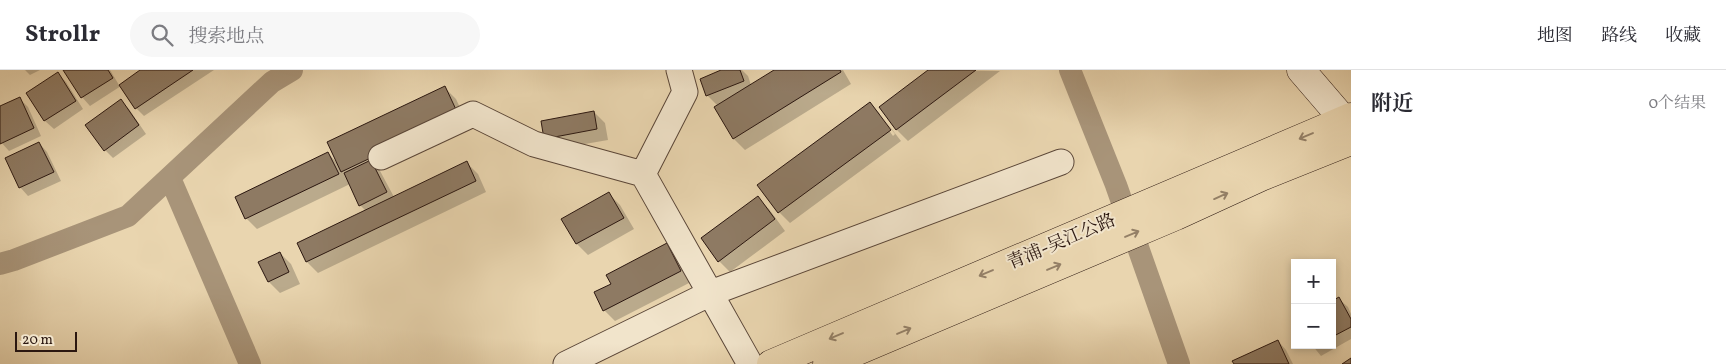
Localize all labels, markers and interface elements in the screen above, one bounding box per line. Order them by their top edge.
search box [130,12,480,57]
text: Strollr [25,18,100,52]
icon: search [148,21,176,49]
text: 搜索地点 [188,24,264,50]
text: 地图 [1537,24,1573,49]
text: 路线 [1601,24,1637,49]
text: 收藏 [1665,24,1701,49]
text: 附近 [1371,90,1413,119]
text: 0个结果 [1648,93,1706,115]
one-way arrow [1299,132,1314,142]
one-way arrow [1213,190,1228,200]
street label: 青浦-吴江公路 [1004,208,1120,276]
one-way arrow [1124,229,1139,239]
map controls [1291,259,1336,349]
button: + [1291,259,1336,304]
one-way arrow [1046,262,1061,272]
one-way arrow [979,269,994,278]
button: − [1291,304,1336,349]
one-way arrow [896,326,911,336]
scale bar [15,329,78,352]
text: 20 m [22,331,53,350]
one-way arrow [829,333,844,342]

